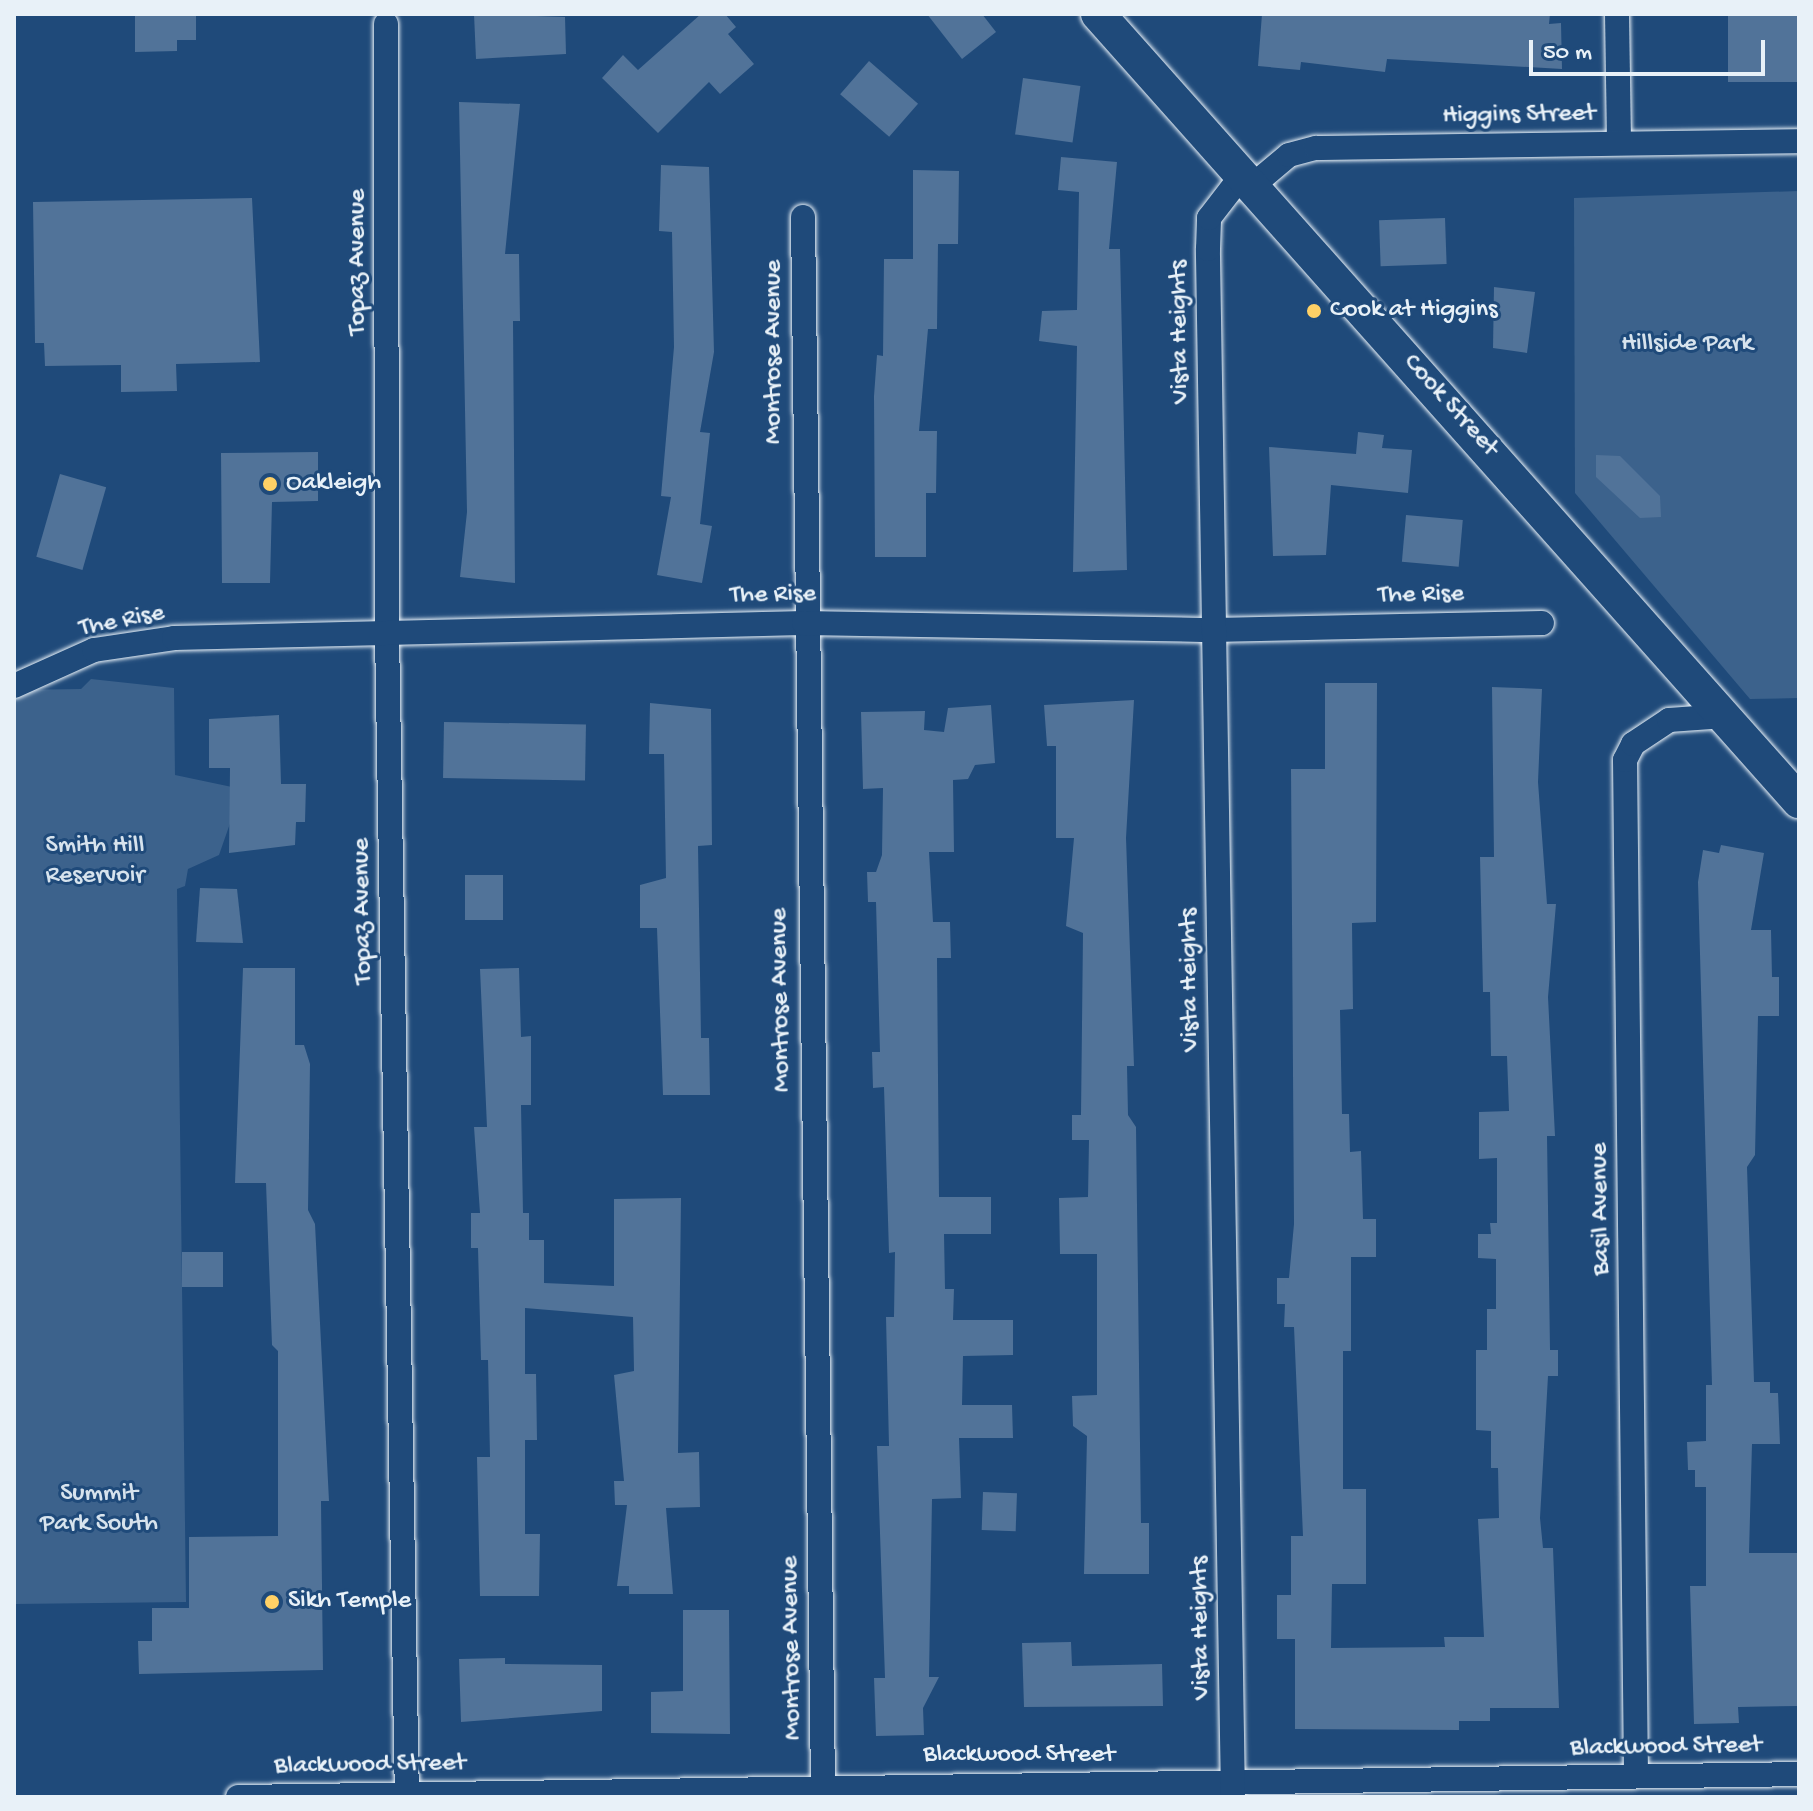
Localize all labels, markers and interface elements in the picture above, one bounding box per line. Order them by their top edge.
scale bar [1533,24,1769,74]
text: 50 m [1543,39,1592,68]
street label: Higgins Street [1442,99,1596,133]
street label: Topaz Avenue [343,189,375,335]
street label: Montrose Avenue [759,260,791,444]
street label: Vista Heights [1164,260,1198,404]
place label: Cook at Higgins [1330,295,1498,327]
marker: Cook at Higgins [1305,302,1323,320]
park label: Hillside Park [1621,329,1753,361]
street label: Cook Street [1396,348,1504,464]
place label: Oakleigh [286,468,381,500]
marker: Oakleigh [261,475,279,493]
street label: The Rise [730,580,816,612]
street label: The Rise [1378,580,1464,612]
street label: The Rise [77,599,167,645]
park label: Smith Hill Reservoir [45,831,145,892]
street label: Topaz Avenue [347,837,381,985]
street label: Montrose Avenue [765,907,799,1093]
street label: Vista Heights [1174,908,1208,1052]
street label: Basil Avenue [1585,1142,1619,1276]
park label: Summit Park South [40,1479,158,1540]
street label: Montrose Avenue [776,1555,810,1741]
street label: Vista Heights [1185,1556,1219,1700]
place label: Sikh Temple [288,1586,411,1618]
marker: Sikh Temple [263,1593,281,1611]
street label: Blackwood Street [1570,1731,1762,1765]
street label: Blackwood Street [923,1740,1115,1772]
street label: Blackwood Street [274,1749,466,1783]

